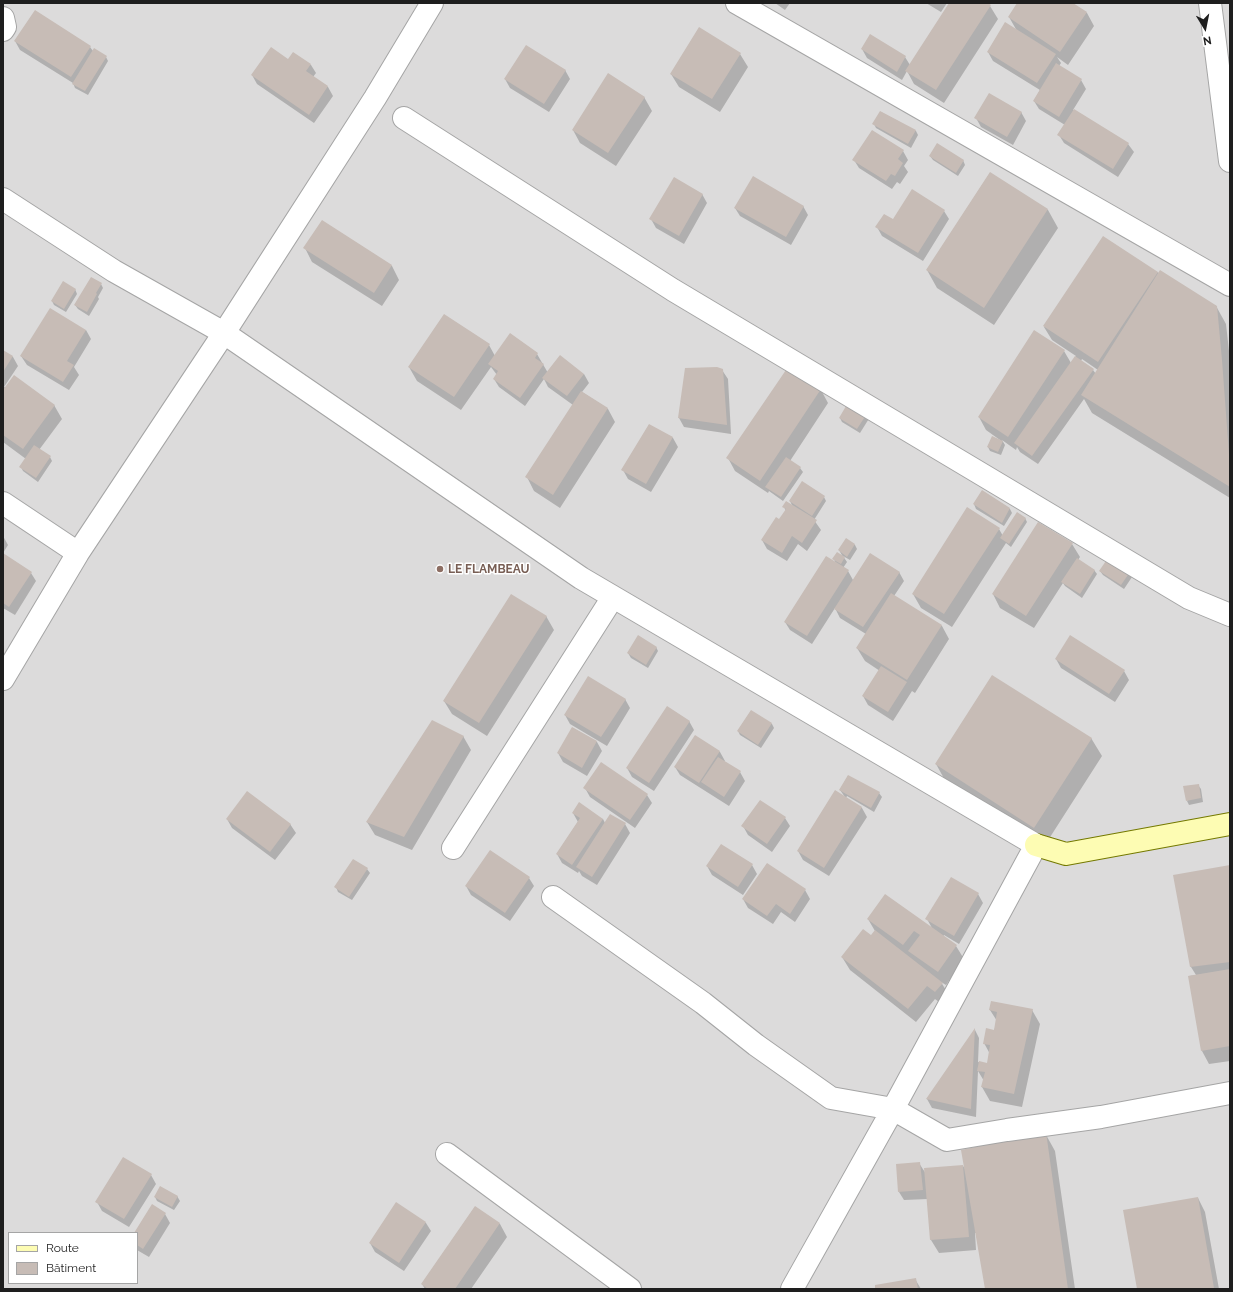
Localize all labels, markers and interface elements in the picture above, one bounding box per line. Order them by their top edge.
north arrow [1185,8,1225,48]
text: N [1202,33,1212,47]
place label: LE FLAMBEAU [448,562,530,576]
marker: LE FLAMBEAU [435,564,445,574]
legend [8,1232,138,1284]
text: Route [46,1241,79,1255]
text: Bâtiment [46,1261,96,1275]

